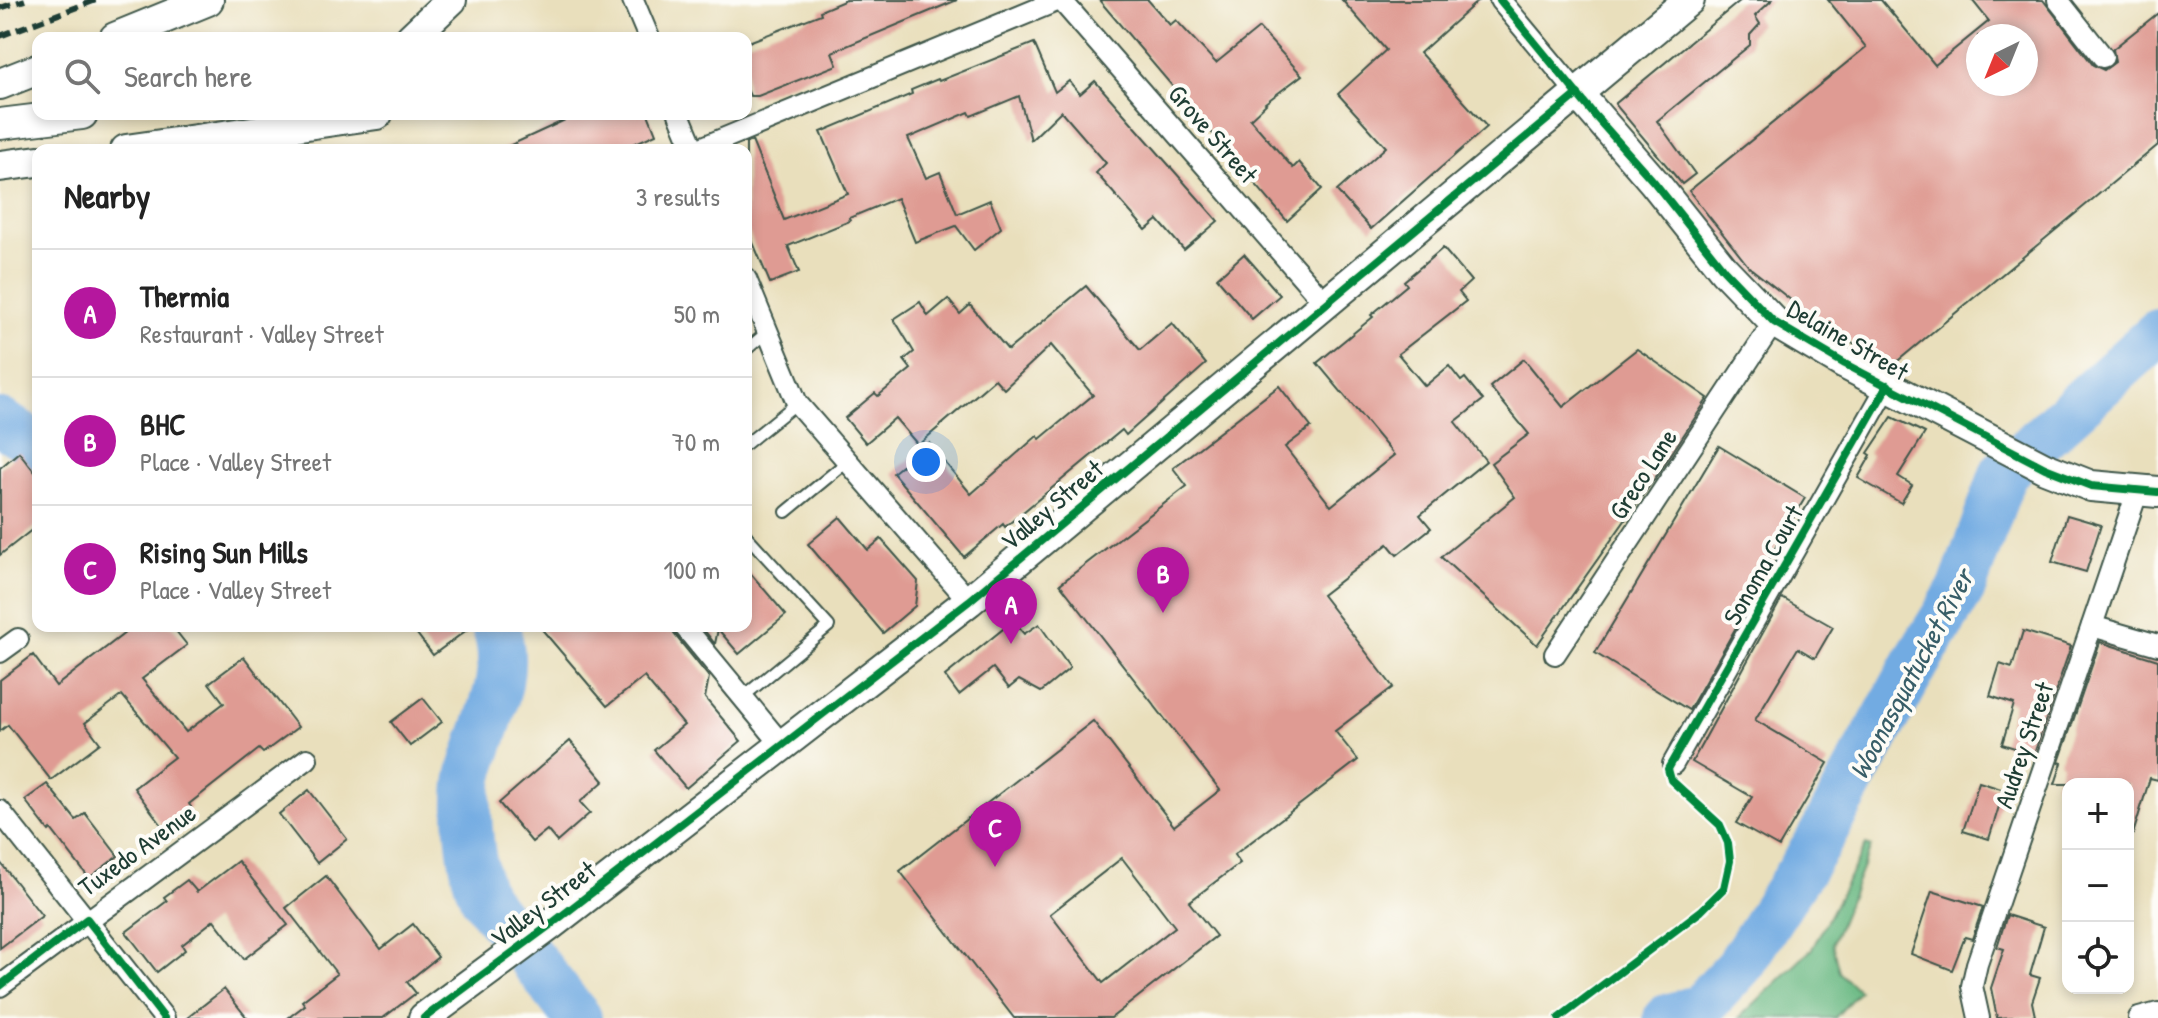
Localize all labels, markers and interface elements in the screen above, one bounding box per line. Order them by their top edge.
north arrow [1966,24,2038,96]
search box [32,32,752,120]
icon: search [60,54,104,98]
text: Search here [124,56,252,96]
street label: Grove Street [1161,77,1267,191]
text: Nearby [64,173,150,219]
text: 3 results [636,179,720,214]
text: Thermia [140,276,229,316]
street label: Delaine Street [1781,291,1916,389]
text: A [84,296,96,331]
text: 50 m [674,296,720,331]
text: Restaurant · Valley Street [140,316,384,351]
text: BHC [140,404,186,444]
street label: Greco Lane [1600,422,1685,526]
text: B [83,424,97,459]
text: 70 m [672,424,720,459]
your location [906,442,946,482]
text: Place · Valley Street [140,444,331,479]
street label: Valley Street [993,451,1111,558]
street label: Sonoma Court [1714,498,1811,631]
text: Rising Sun Mills [140,532,308,572]
pin: B [1137,547,1189,613]
text: C [83,552,97,587]
text: 100 m [664,552,720,587]
water label: Woonasquatucket River [1840,560,1984,785]
text: Place · Valley Street [140,572,331,607]
pin: A [985,578,1037,644]
street label: Audrey Street [1986,676,2062,813]
map controls [2062,778,2134,994]
button: + [2062,778,2134,850]
street label: Tuxedo Avenue [71,795,202,904]
pin: C [969,801,1021,867]
button: − [2062,850,2134,922]
street label: Valley Street [483,852,604,955]
button: locate [2062,922,2134,994]

